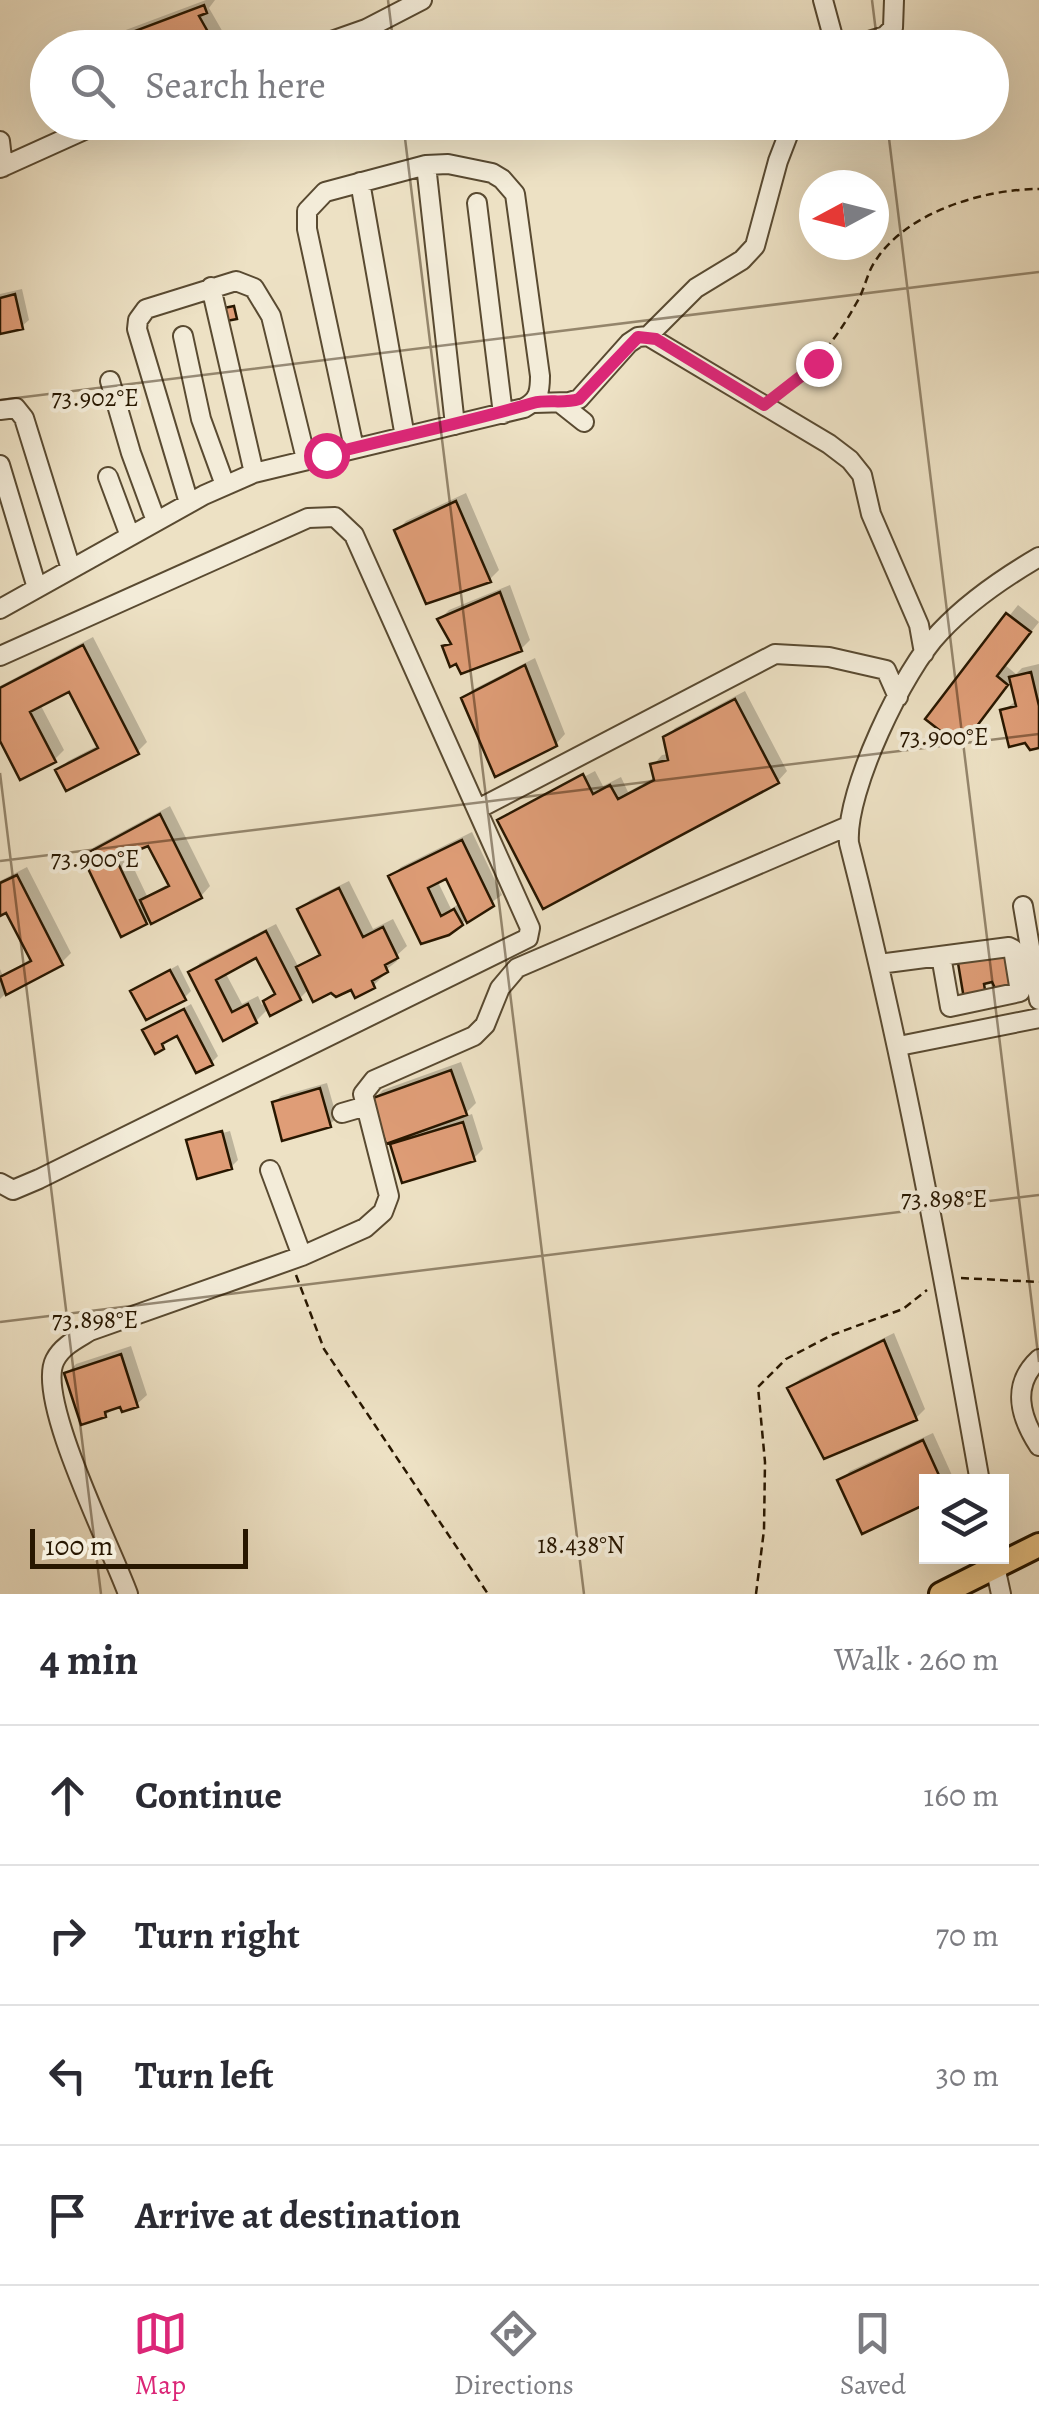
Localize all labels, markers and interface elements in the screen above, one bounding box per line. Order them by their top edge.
search box [30,30,1009,140]
icon: search [65,58,120,113]
text: Search here [145,59,326,111]
north arrow [799,170,889,260]
route end [796,341,842,387]
text: 73.902°E [51,381,139,415]
route start [304,433,350,479]
text: 73.900°E [900,720,988,754]
text: 73.900°E [51,842,139,876]
text: 73.898°E [901,1182,987,1216]
text: 73.898°E [52,1303,138,1337]
map controls [919,1474,1009,1564]
button: layers [919,1474,1009,1564]
scale bar [30,1524,248,1568]
text: 100 m [45,1527,113,1565]
text: 18.438°N [537,1528,625,1562]
text: 4 min [40,1631,138,1688]
text: Walk · 260 m [834,1637,999,1681]
icon: ahead [40,1768,95,1823]
text: Continue [135,1769,282,1821]
text: 160 m [923,1773,999,1817]
icon: right [40,1908,95,1963]
text: Turn right [135,1909,300,1961]
text: 70 m [936,1913,999,1957]
icon: left [40,2048,95,2103]
text: Turn left [135,2049,274,2101]
text: 30 m [936,2053,999,2097]
icon: arrive [40,2188,95,2243]
text: Arrive at destination [135,2189,461,2241]
tab: Map [133,2306,188,2404]
tab: Directions [454,2306,574,2404]
tab: Saved [840,2306,906,2404]

